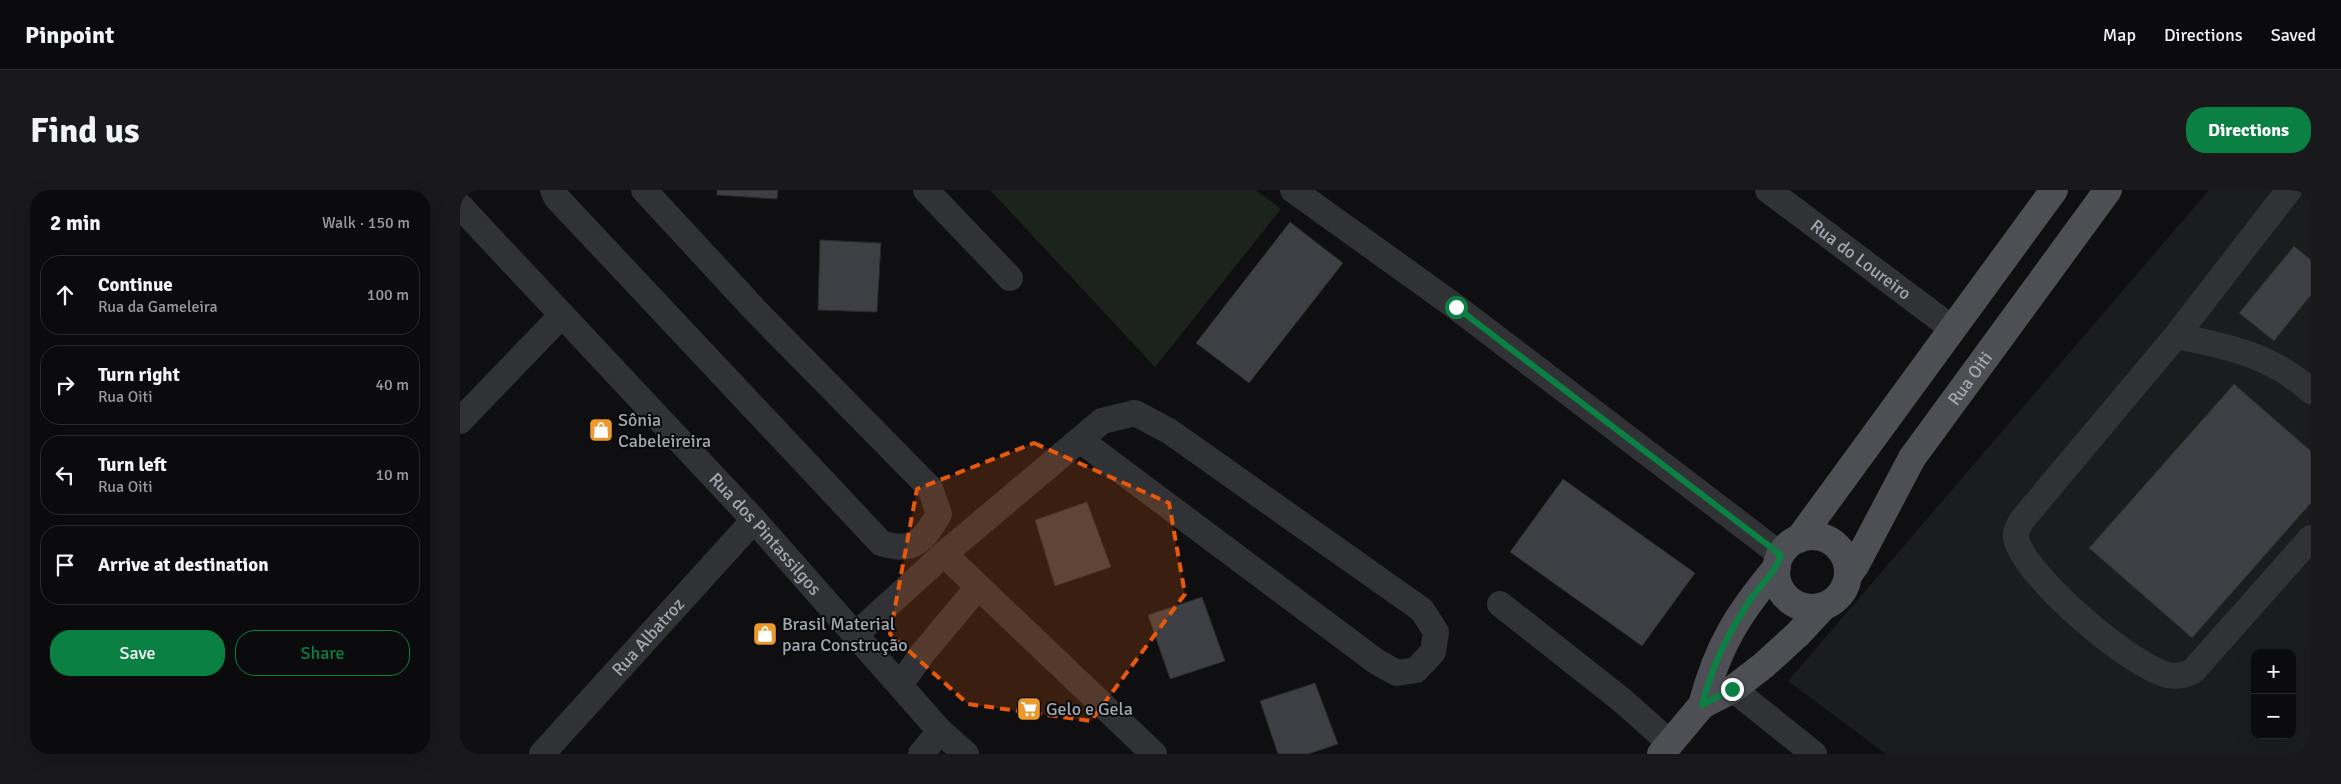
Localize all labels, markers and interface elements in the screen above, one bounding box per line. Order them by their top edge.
text: Pinpoint [25,20,114,50]
text: Map [2103,24,2136,46]
text: Directions [2164,24,2243,46]
text: Saved [2271,24,2316,46]
button: Directions [2186,107,2311,153]
text: Find us [30,109,140,152]
text: 2 min [50,210,101,236]
text: Walk · 150 m [322,213,410,233]
street label: Rua do Loureiro [1806,215,1915,305]
text: Continue [98,273,173,297]
icon: ahead [51,281,79,309]
text: 100 m [367,285,409,305]
route start [1445,296,1468,319]
text: Rua da Gameleira [98,297,218,317]
street label: Rua Oiti [1943,347,1997,410]
text: Turn right [98,363,180,387]
icon: right [51,371,79,399]
text: 40 m [375,375,409,395]
text: Rua Oiti [98,387,153,407]
place label: Sônia Cabeleireira [618,409,711,452]
shop icon: Sônia Cabeleireira [588,417,614,443]
text: Turn left [98,453,167,477]
icon: left [51,461,79,489]
text: 10 m [375,465,409,485]
street label: Rua dos Pintassilgos [704,468,826,600]
text: Rua Oiti [98,477,153,497]
icon: arrive [51,551,79,579]
text: Arrive at destination [98,553,269,577]
street label: Rua Albatroz [607,593,689,680]
place label: Brasil Material para Construção [782,613,908,656]
shop icon: Brasil Material para Construção [752,621,778,647]
button: Save [50,630,225,676]
button: Share [235,630,410,676]
map controls [2251,649,2296,739]
button: + [2251,649,2296,694]
route end [1721,678,1744,701]
button: − [2251,694,2296,739]
supermarket icon: Gelo e Gela [1016,696,1042,722]
place label: Gelo e Gela [1046,698,1133,720]

